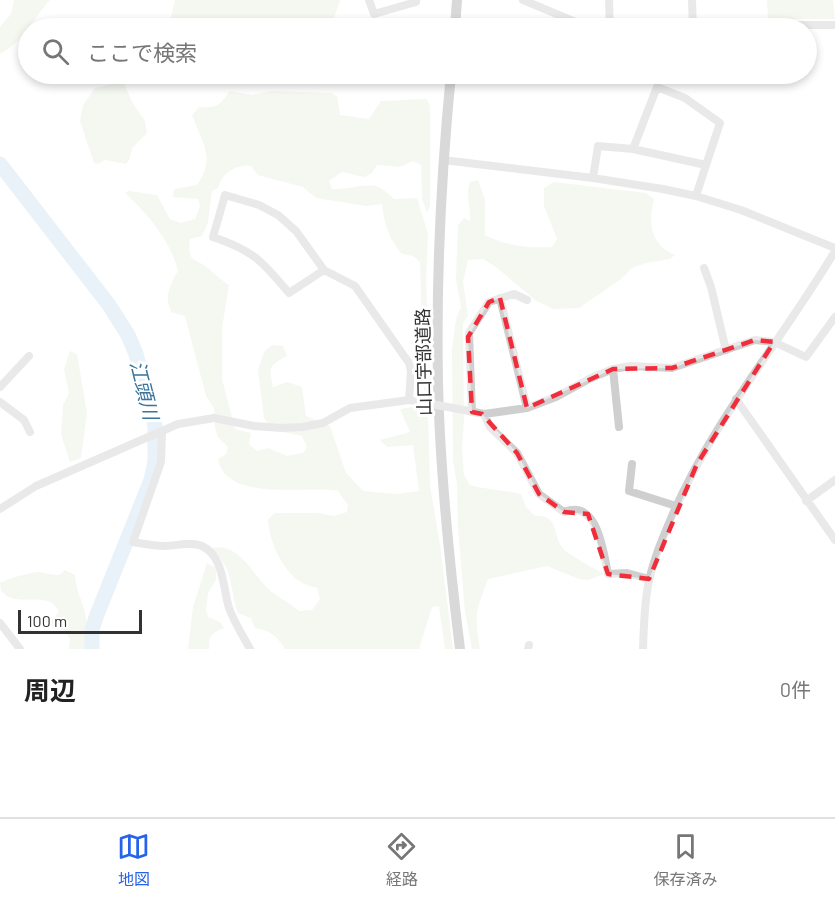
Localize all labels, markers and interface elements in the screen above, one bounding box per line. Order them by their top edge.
search box [18,18,817,84]
icon: search [39,35,72,68]
text: ここで検索 [87,39,197,65]
street label: 山口宇部道路 [411,308,435,416]
water label: 江頭川 [126,358,164,424]
scale bar [18,607,142,634]
text: 100 m [27,611,67,630]
text: 周辺 [24,674,76,705]
text: 0件 [780,677,811,701]
tab: 地図 [117,830,150,890]
tab: 経路 [385,830,418,890]
tab: 保存済み [653,830,717,890]

